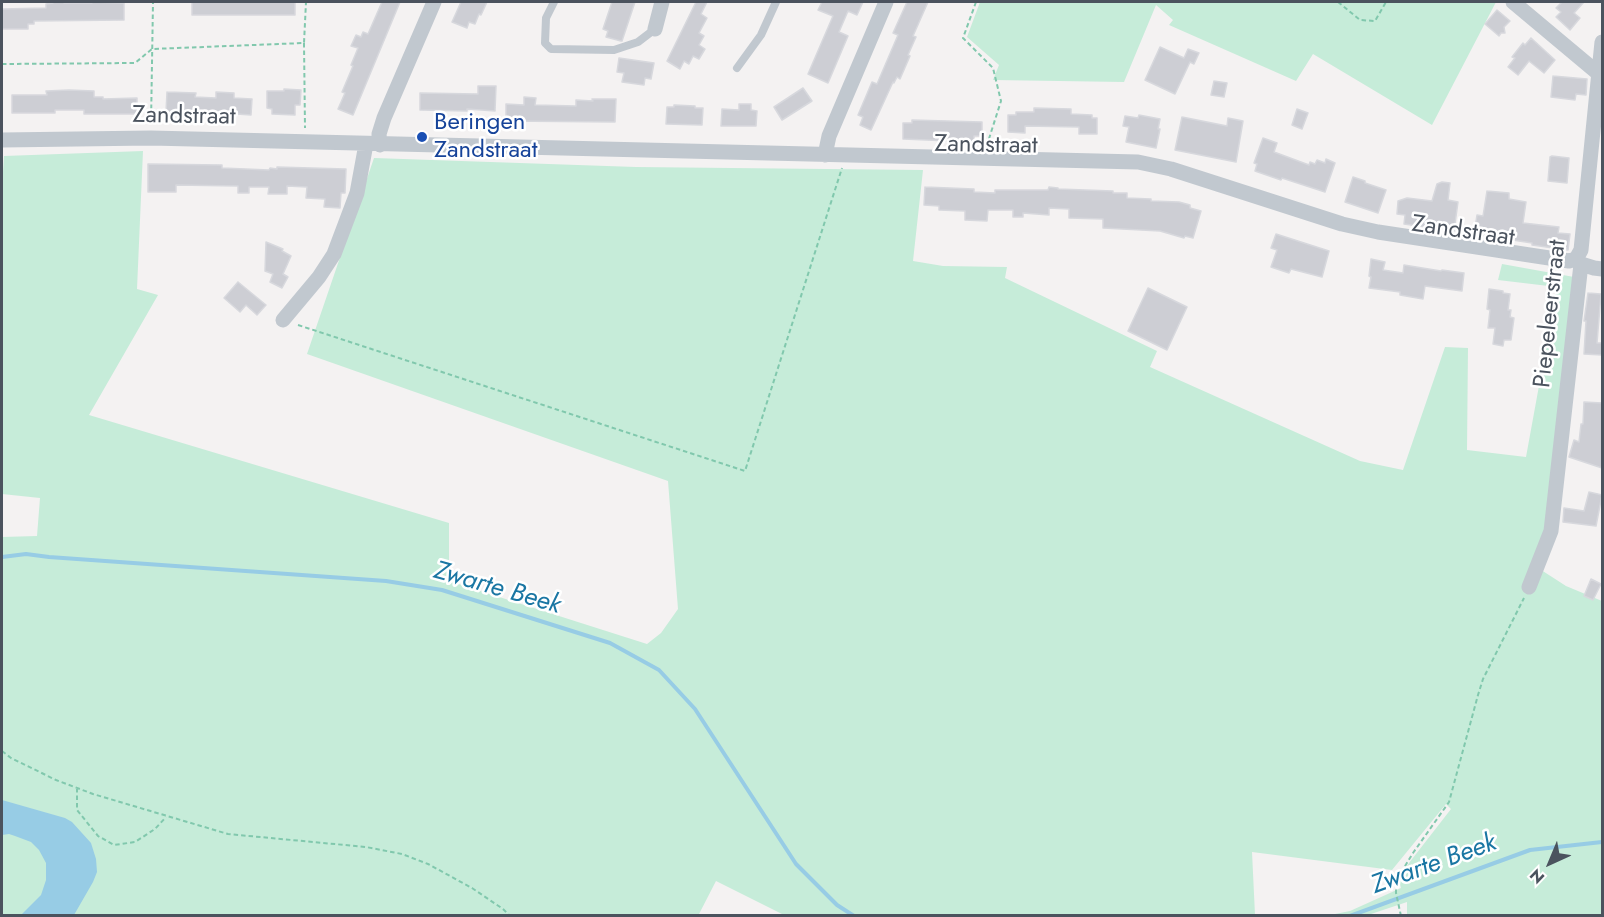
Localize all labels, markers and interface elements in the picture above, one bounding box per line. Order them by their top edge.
street label: Zandstraat [132,102,236,132]
place label: Beringen Zandstraat [434,109,537,165]
marker: Beringen Zandstraat [415,130,429,144]
street label: Zandstraat [934,131,1038,161]
street label: Zandstraat [1410,211,1516,253]
street label: Piepeleerstraat [1529,239,1573,389]
water label: Zwarte Beek [430,556,564,622]
water label: Zwarte Beek [1367,828,1501,902]
north arrow [1520,833,1580,893]
text: N [1525,864,1550,889]

